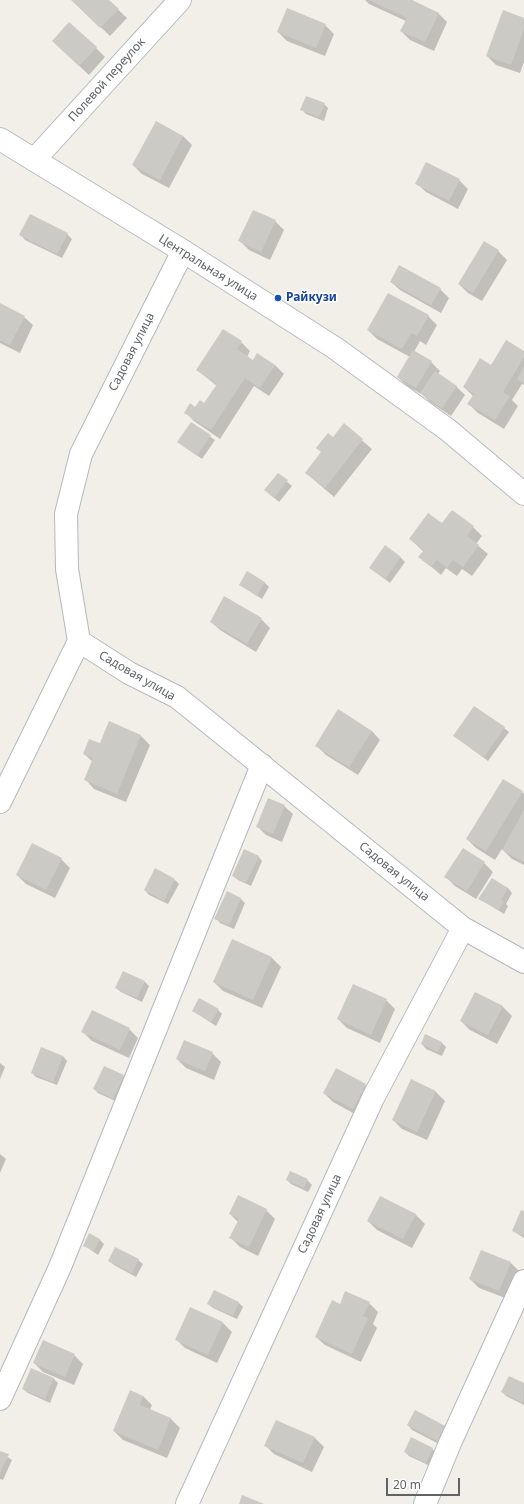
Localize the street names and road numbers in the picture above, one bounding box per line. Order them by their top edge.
street label: Полевой переулок [66,35,148,125]
street label: Центральная улица [156,232,260,304]
street label: Садовая улица [106,310,158,394]
street label: Садовая улица [96,648,178,704]
street label: Садовая улица [356,839,432,905]
street label: Садовая улица [295,1172,345,1256]

